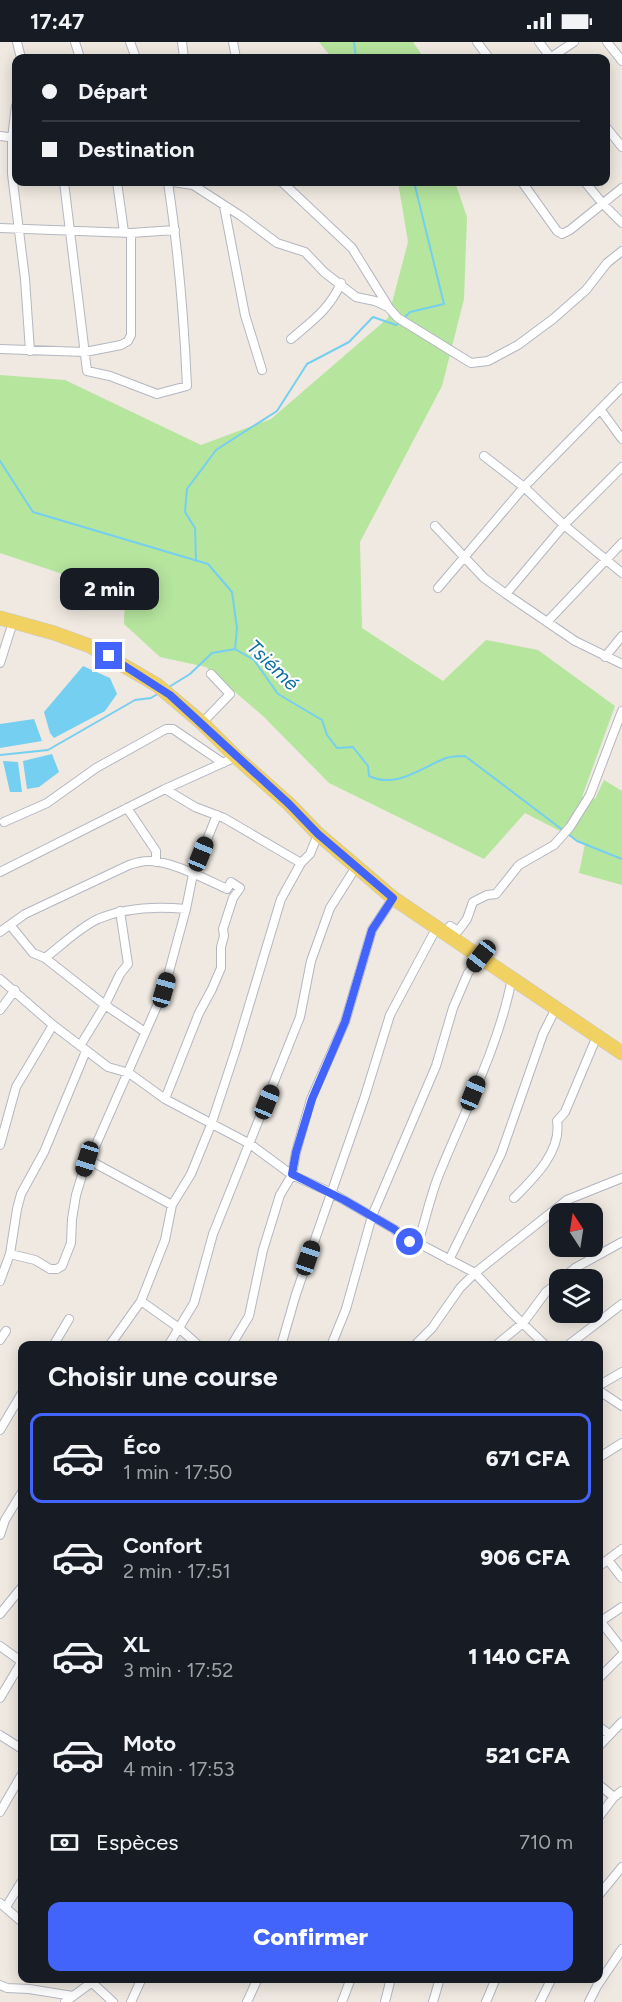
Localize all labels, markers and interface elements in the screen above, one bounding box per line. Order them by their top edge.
text: 17:47 [30,8,84,35]
text: Départ [78,78,148,105]
text: Destination [78,136,195,163]
callout: 2 min [60,569,158,611]
text: 2 min [84,577,135,601]
water label: Tsiémé [242,634,304,696]
route end [95,642,122,669]
car [186,834,216,874]
car [463,936,499,976]
car [150,970,178,1010]
car [458,1073,488,1113]
car [252,1082,282,1122]
car [73,1139,101,1179]
north arrow [549,1203,603,1257]
map controls [549,1203,603,1323]
route start [396,1228,423,1255]
car [294,1238,322,1278]
button: layers [549,1269,603,1323]
text: Choisir une course [48,1360,278,1393]
icon: car [51,1431,105,1485]
text: Éco [123,1433,161,1460]
text: 671 CFA [486,1445,570,1472]
text: 1 min · 17:50 [123,1460,232,1484]
icon: car [51,1530,105,1584]
text: Confort [123,1532,203,1559]
text: 906 CFA [480,1544,570,1571]
text: 2 min · 17:51 [123,1559,231,1583]
icon: car [51,1629,105,1683]
text: XL [123,1631,150,1658]
text: 1 140 CFA [468,1643,570,1670]
text: 3 min · 17:52 [123,1658,233,1682]
icon: car [51,1728,105,1782]
text: Moto [123,1730,176,1757]
text: 521 CFA [485,1742,570,1769]
text: 4 min · 17:53 [123,1757,235,1781]
icon: cash [48,1826,81,1859]
text: Espèces [96,1829,178,1856]
text: 710 m [519,1830,573,1854]
button: Confirmer [48,1902,573,1971]

